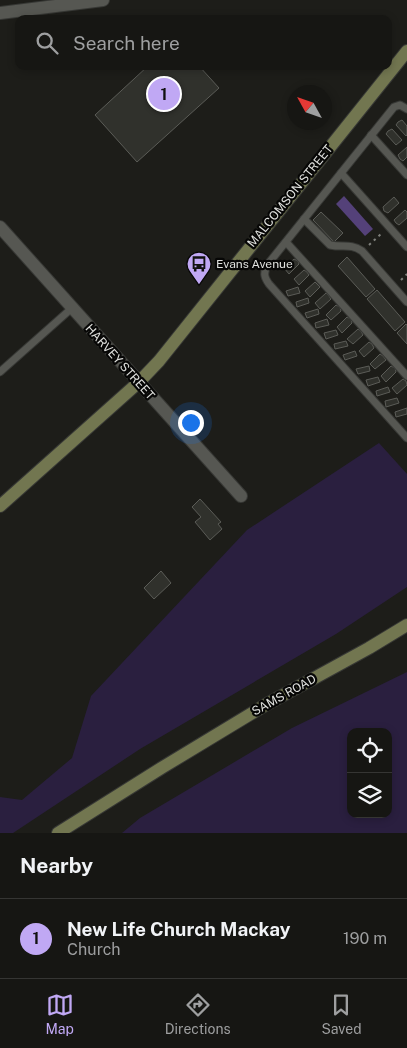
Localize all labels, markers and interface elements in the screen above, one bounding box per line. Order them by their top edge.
search box [15,15,392,70]
icon: search [33,29,61,57]
text: Search here [73,32,180,54]
pin: 1 [148,75,180,113]
north arrow [287,85,332,130]
street label: MALCOMSON STREET [244,142,336,250]
bus stop icon: Evans Avenue [186,251,212,285]
place label: Evans Avenue [216,257,293,271]
street label: HARVEY STREET [82,321,158,403]
your location [178,410,204,436]
street label: SAMS ROAD [249,672,319,718]
map controls [347,728,392,818]
button: locate [347,728,392,773]
button: layers [347,773,392,818]
text: Nearby [20,853,93,878]
text: New Life Church Mackay [67,918,290,940]
text: 1 [33,929,39,948]
text: 190 m [343,929,387,948]
text: Church [67,940,121,959]
tab: Map [45,991,74,1037]
tab: Directions [165,991,231,1037]
tab: Saved [321,991,362,1037]

